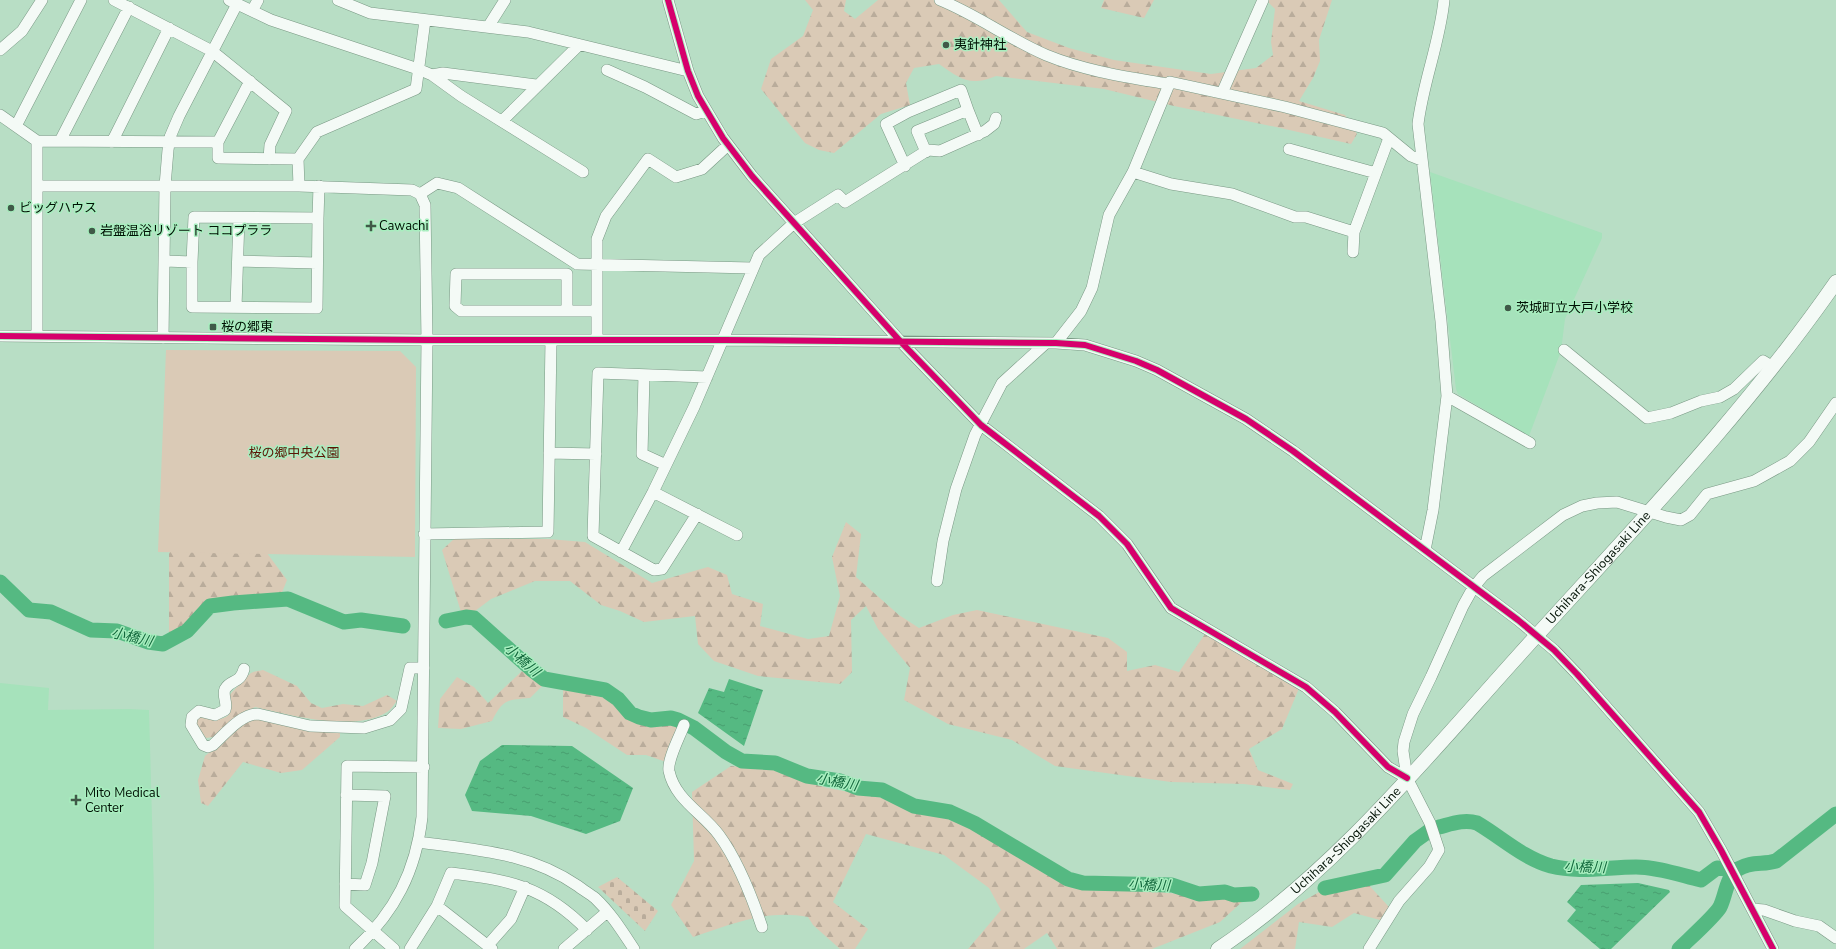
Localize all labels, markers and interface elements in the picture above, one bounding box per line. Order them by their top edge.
place label: 夷針神社 [954,36,1006,54]
marker: 夷針神社 [941,40,951,50]
place label: ビッグハウス [19,199,97,217]
marker: ビッグハウス [6,203,16,213]
place label: Cawachi [379,217,428,235]
marker: Cawachi [366,221,376,231]
place label: 岩盤温浴リゾート ココプララ [100,222,272,240]
marker: 岩盤温浴リゾート ココプララ [87,226,97,236]
place label: 茨城町立大戸小学校 [1516,299,1633,317]
marker: 茨城町立大戸小学校 [1503,303,1513,313]
place label: 桜の郷東 [221,318,273,336]
marker: 桜の郷東 [208,322,218,332]
park label: 桜の郷中央公園 [248,444,340,462]
street label: Uchihara-Shiogasaki Line [1542,507,1655,628]
water label: 小橋川 [109,623,157,651]
water label: 小橋川 [500,639,546,682]
water label: 小橋川 [815,769,861,796]
street label: Uchihara-Shiogasaki Line [1287,783,1405,899]
place label: Mito Medical Center [85,784,160,817]
marker: Mito Medical Center [70,794,82,806]
water label: 小橋川 [1564,857,1608,877]
water label: 小橋川 [1128,874,1172,896]

